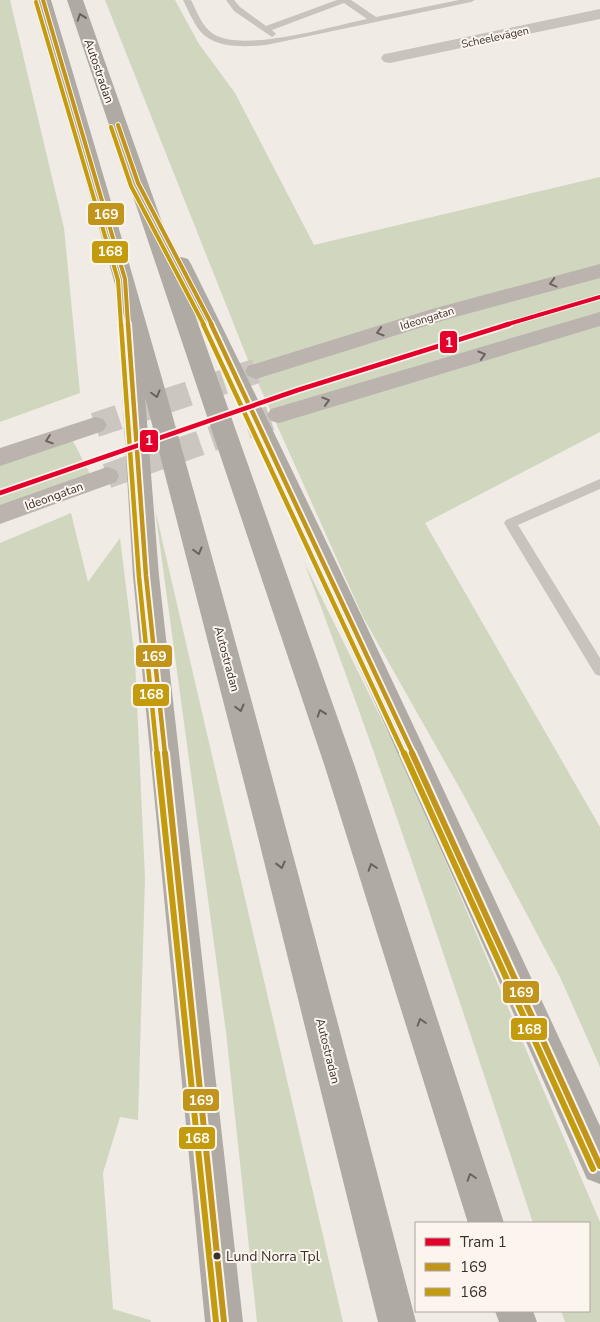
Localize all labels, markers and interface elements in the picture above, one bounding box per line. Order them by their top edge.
one-way arrow [76,13,86,22]
street label: Scheelevägen [460,23,530,52]
street label: Autostradan [81,37,117,105]
line badge: 169 [87,202,125,226]
text: 169 [93,205,119,224]
line badge: 168 [91,240,129,264]
text: 168 [97,242,123,261]
one-way arrow [549,278,557,288]
street label: Ideongatan [398,303,456,334]
one-way arrow [376,327,384,337]
line badge: 1 [439,330,458,354]
text: 1 [445,333,453,352]
one-way arrow [477,350,485,360]
one-way arrow [151,389,161,398]
one-way arrow [321,397,330,407]
line badge: 1 [139,429,159,453]
text: 1 [145,431,153,450]
one-way arrow [45,434,53,444]
street label: Ideongatan [23,478,85,514]
one-way arrow [192,547,203,556]
street label: Autostradan [211,625,243,693]
line badge: 169 [135,644,173,668]
text: 169 [141,647,167,666]
line badge: 168 [132,683,170,707]
text: 168 [138,685,164,704]
one-way arrow [234,704,244,712]
one-way arrow [317,709,327,718]
one-way arrow [275,861,286,870]
one-way arrow [367,864,377,872]
line badge: 169 [502,980,540,1004]
text: 169 [508,983,534,1002]
street label: Autostradan [312,1017,344,1085]
line badge: 168 [510,1017,548,1041]
one-way arrow [417,1018,427,1027]
text: 168 [516,1020,542,1039]
line badge: 169 [182,1088,220,1112]
text: 169 [188,1091,214,1110]
line badge: 168 [178,1126,216,1150]
text: 168 [184,1129,210,1148]
one-way arrow [467,1173,477,1181]
legend [415,1222,590,1312]
text: Tram 1 [460,1232,507,1252]
place label: Lund Norra Tpl [226,1247,321,1266]
marker: Lund Norra Tpl [212,1251,222,1261]
text: 169 [460,1257,487,1277]
text: 168 [460,1282,487,1302]

